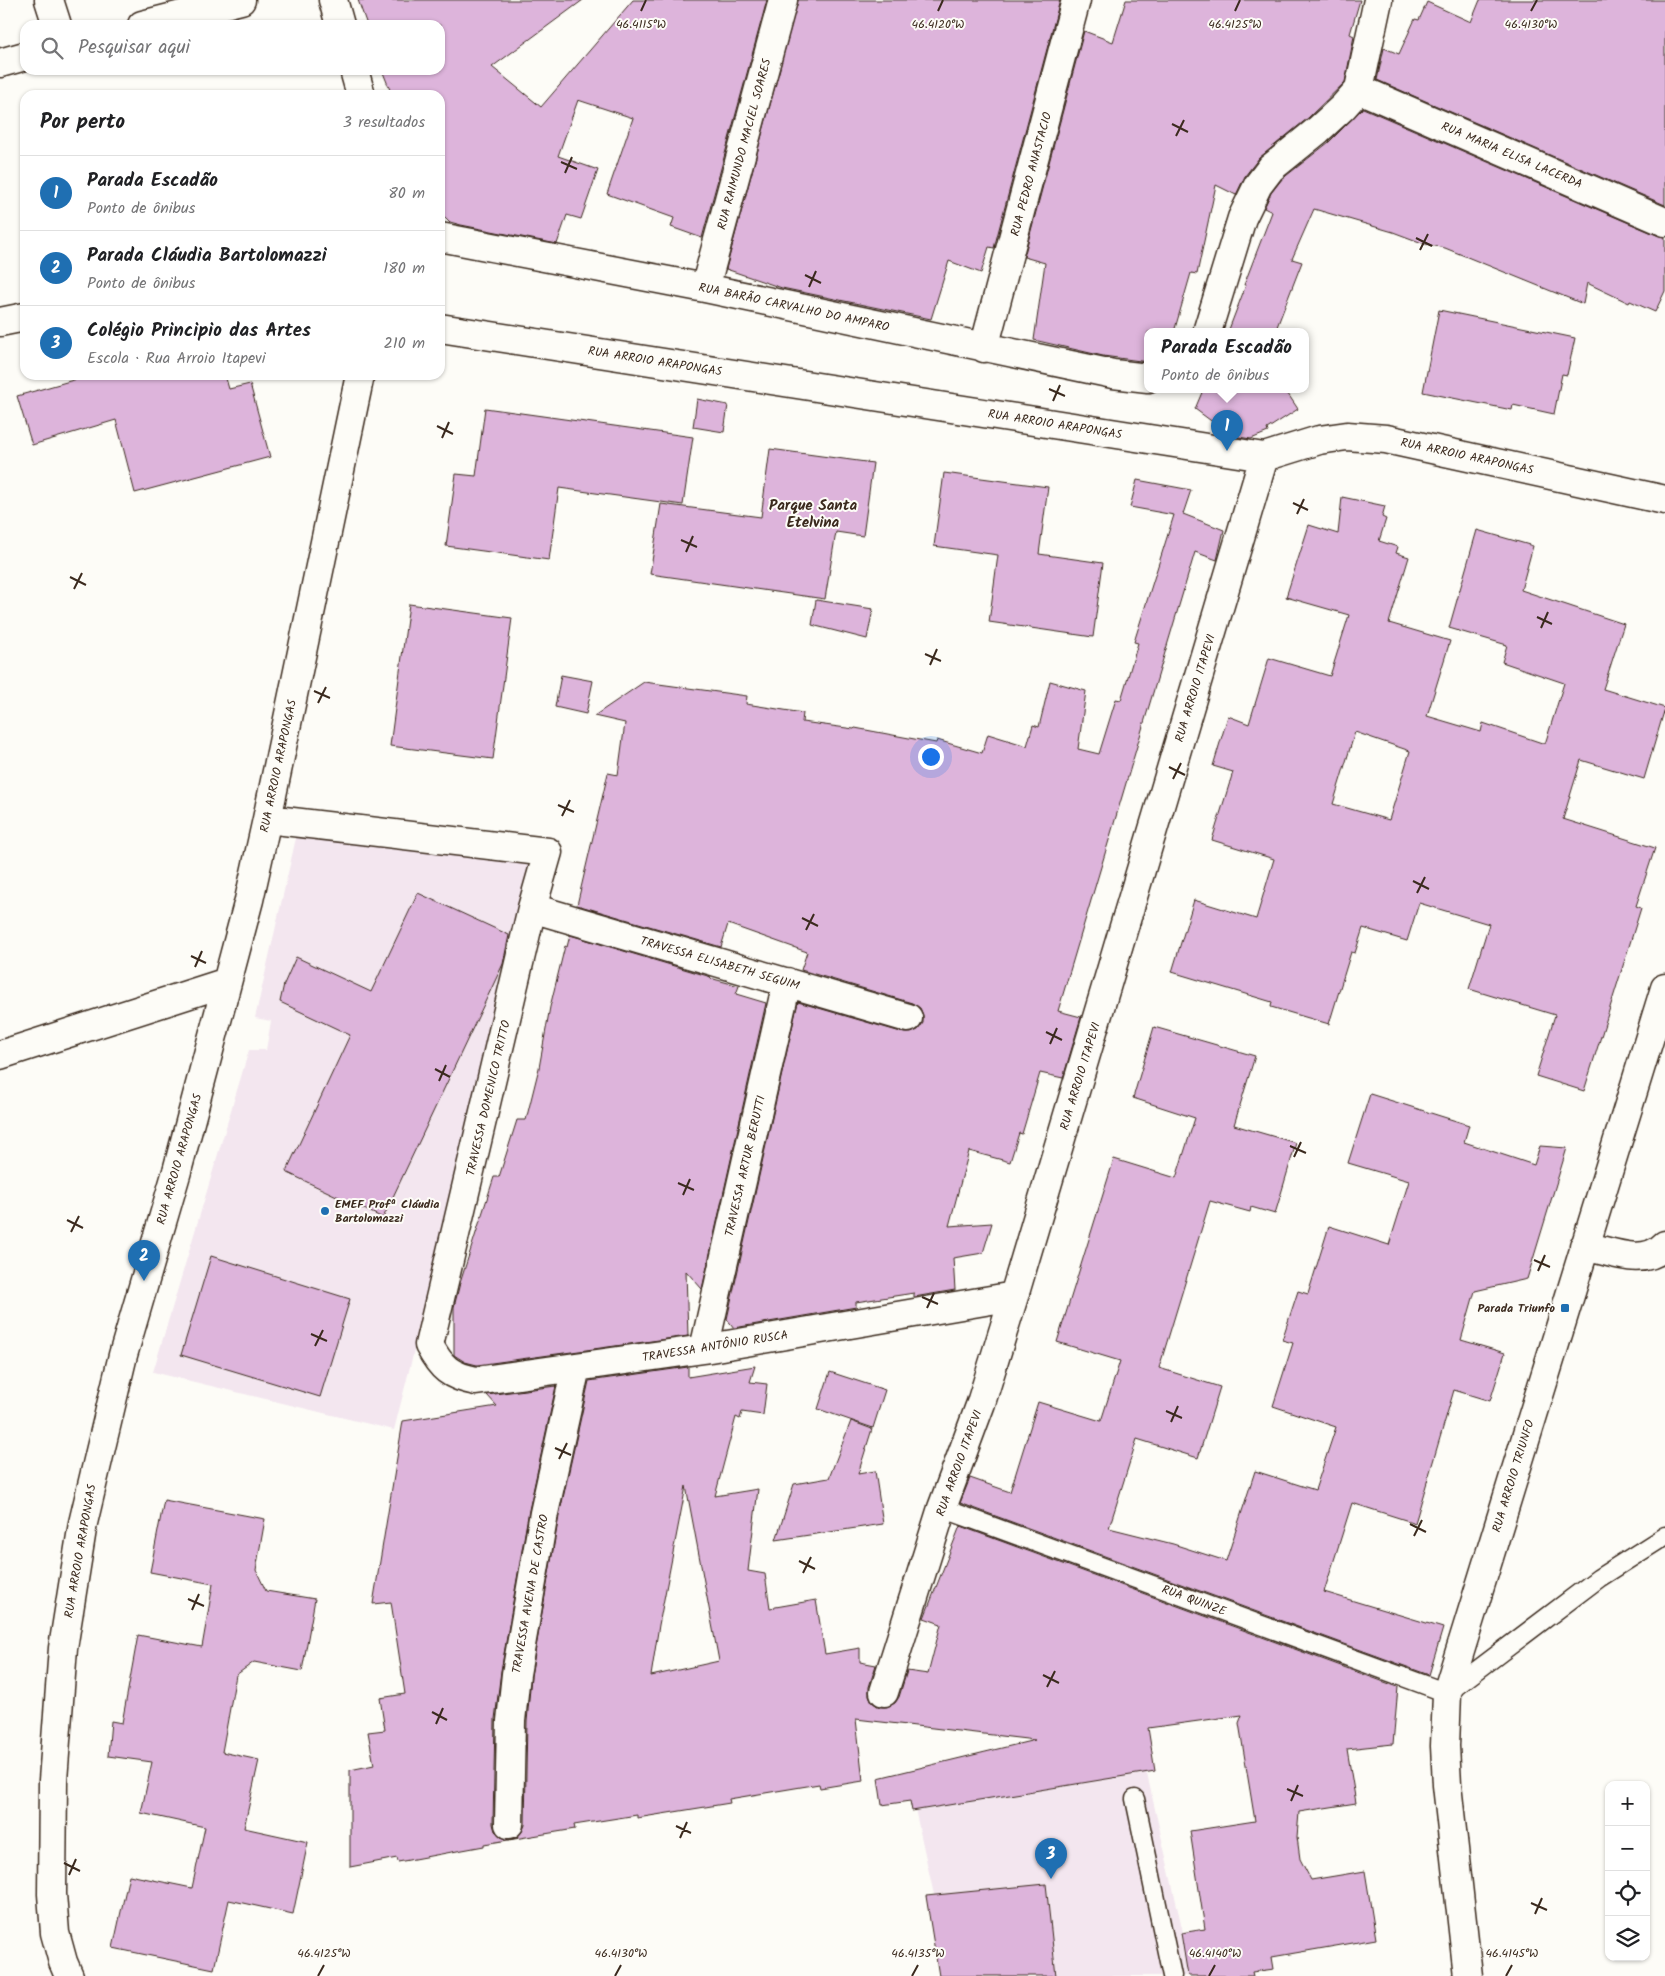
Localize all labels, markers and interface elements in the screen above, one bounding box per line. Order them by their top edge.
text: 46.4115°W [616,15,666,34]
text: 46.4120°W [912,15,964,34]
text: 46.4125°W [1208,15,1262,34]
text: 46.4130°W [1505,15,1557,34]
search box [20,20,445,75]
text: Pesquisar aqui [78,33,190,63]
icon: search [38,34,66,62]
street label: RUA RAIMUNDO MACIEL SOARES [712,56,777,232]
text: Por perto [40,106,125,139]
street label: RUA PEDRO ANASTACIO [1006,109,1057,238]
text: 3 resultados [343,110,425,135]
street label: RUA MARIA ELISA LACERDA [1438,117,1585,194]
text: Parada Escadão [87,166,218,196]
text: 1 [54,181,58,206]
text: 80 m [388,181,425,206]
text: Ponto de ônibus [87,196,195,221]
text: Parada Cláudia Bartolomazzi [87,241,327,271]
text: 2 [51,256,61,281]
text: 180 m [383,256,425,281]
text: Ponto de ônibus [87,271,195,296]
street label: RUA BARÃO CARVALHO DO AMPARO [697,278,892,337]
text: Colégio Principio das Artes [87,316,311,346]
popup [1144,328,1309,393]
text: 3 [52,331,60,356]
text: 210 m [384,331,425,356]
text: Parada Escadão [1161,333,1292,363]
street label: RUA ARROIO ARAPONGAS [587,342,724,382]
text: Escola · Rua Arroio Itapevi [87,346,266,371]
text: Ponto de ônibus [1161,363,1269,388]
street label: RUA ARROIO ARAPONGAS [987,405,1124,445]
pin: 1 [1211,410,1243,451]
street label: RUA ARROIO ARAPONGAS [1399,433,1536,480]
district label: Parque Santa Etelvina [769,494,857,535]
street label: RUA ARROIO ITAPEVI [1170,632,1221,744]
street label: RUA ARROIO ARAPONGAS [255,697,302,834]
your location [918,744,944,770]
street label: TRAVESSA ELISABETH SEGUIM [638,932,802,995]
street label: TRAVESSA DOMENICO TRITTO [461,1018,516,1178]
street label: RUA ARROIO ITAPEVI [1055,1020,1106,1132]
street label: RUA ARROIO ARAPONGAS [152,1091,207,1227]
street label: TRAVESSA ARTUR BERUTTI [720,1093,771,1238]
place label: EMEF Profª Cláudia Bartolomazzi [335,1195,439,1228]
marker: EMEF Profª Cláudia Bartolomazzi [319,1205,331,1217]
pin: 2 [128,1240,160,1281]
place label: Parada Triunfo [1477,1299,1556,1318]
marker: Parada Triunfo [1559,1302,1571,1314]
street label: TRAVESSA ANTÔNIO RUSCA [641,1326,789,1367]
street label: RUA ARROIO ITAPEVI [931,1407,988,1519]
street label: RUA ARROIO TRIUNFO [1487,1417,1540,1535]
street label: RUA ARROIO ARAPONGAS [59,1482,102,1619]
street label: TRAVESSA AVENA DE CASTRO [507,1512,554,1675]
street label: RUA QUINZE [1159,1580,1230,1621]
map controls [1605,1781,1650,1961]
button: + [1605,1781,1650,1826]
button: − [1605,1826,1650,1871]
pin: 3 [1035,1838,1067,1879]
button: locate [1605,1871,1650,1916]
button: layers [1605,1916,1650,1961]
text: 46.4125°W [297,1944,351,1963]
text: 46.4130°W [595,1944,647,1963]
text: 46.4135°W [891,1944,945,1963]
text: 46.4140°W [1189,1944,1241,1963]
text: 46.4145°W [1485,1944,1539,1963]

